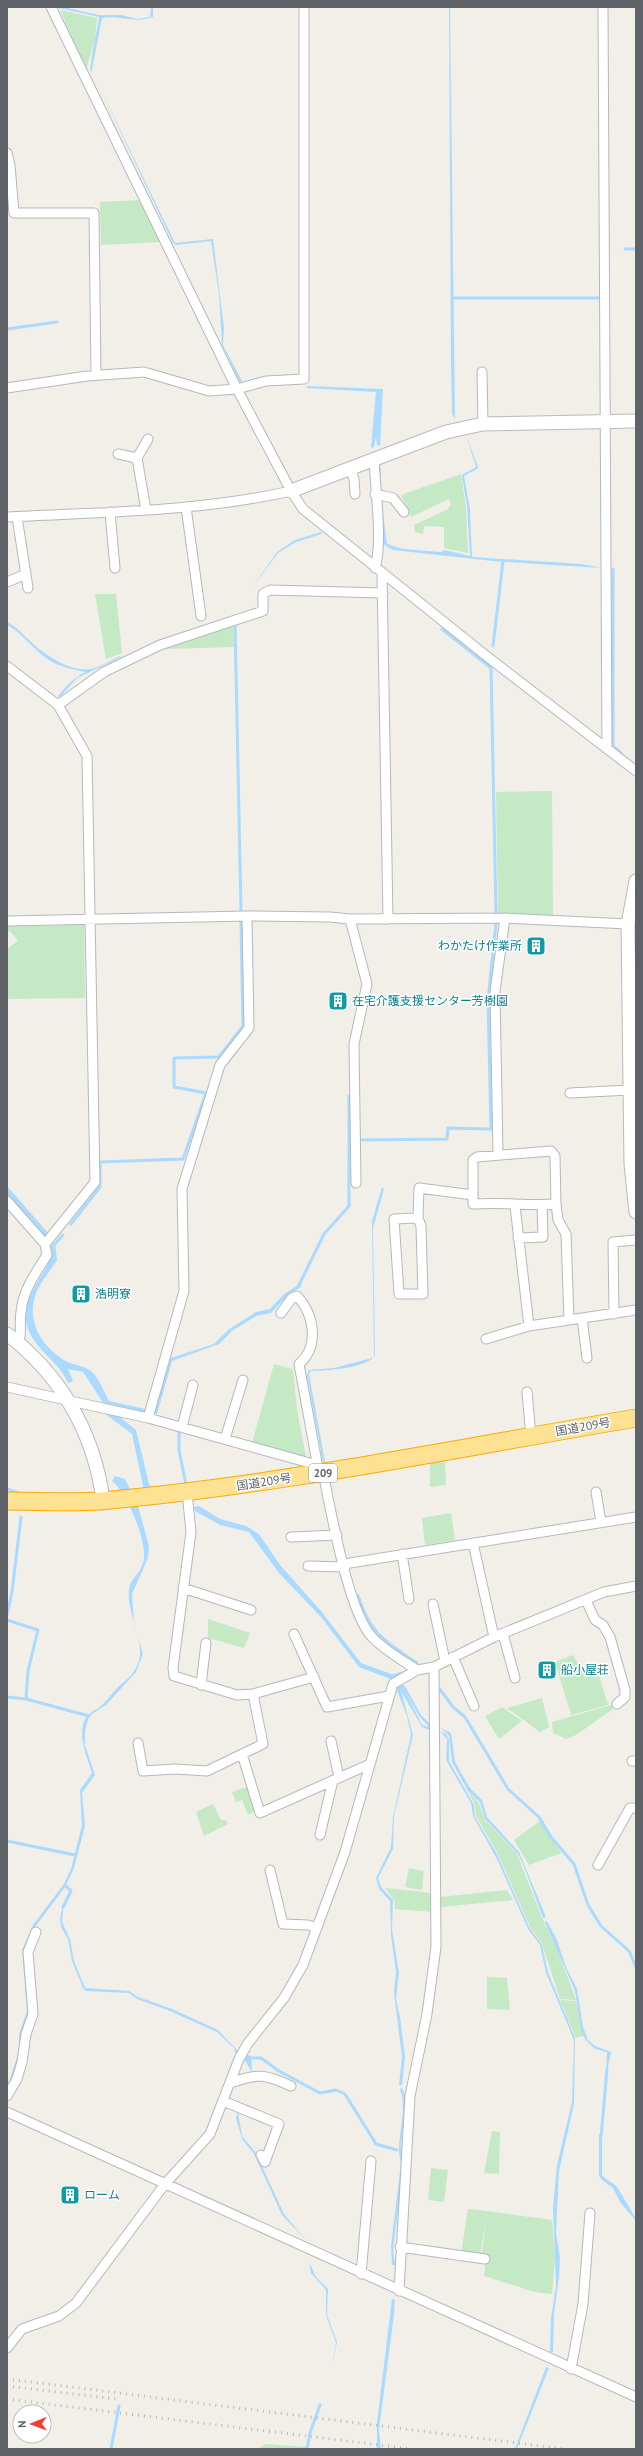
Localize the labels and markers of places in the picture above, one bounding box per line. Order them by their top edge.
building icon: わかたけ作業所 [525,935,547,957]
place label: わかたけ作業所 [438,938,522,953]
building icon: 在宅介護支援センター芳樹園 [327,990,349,1012]
place label: 在宅介護支援センター芳樹園 [352,993,508,1008]
building icon: 浩明寮 [70,1283,92,1305]
place label: 浩明寮 [95,1286,131,1301]
building icon: 船小屋荘 [536,1659,558,1681]
place label: 船小屋荘 [561,1662,609,1677]
building icon: ローム [59,2184,81,2206]
place label: ローム [84,2187,120,2202]

